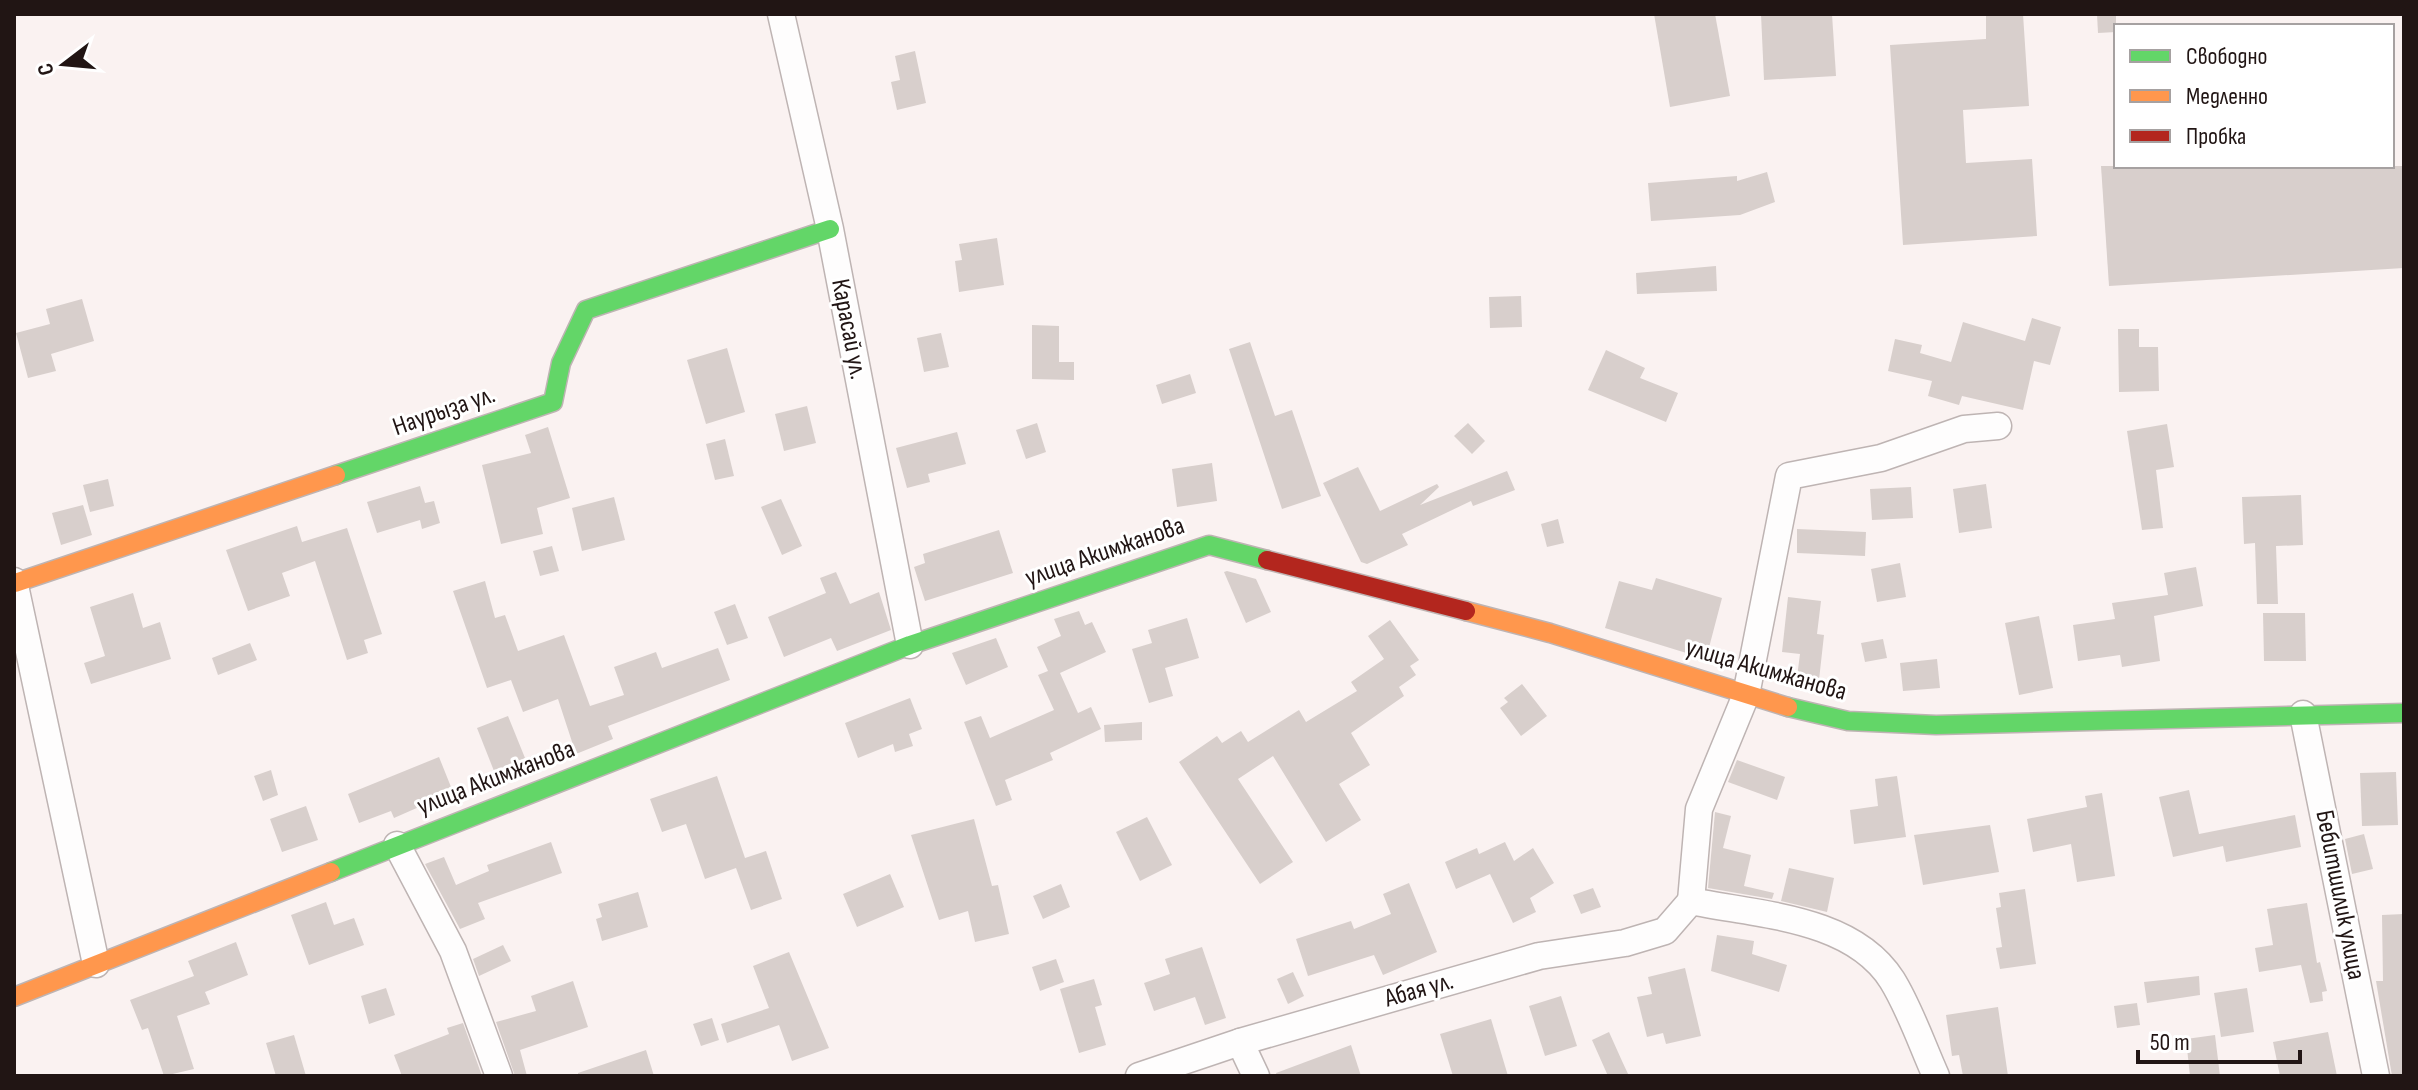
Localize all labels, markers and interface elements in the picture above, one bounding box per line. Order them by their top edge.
north arrow [24,24,104,104]
legend [2114,24,2394,168]
text: Свободно [2186,42,2267,71]
text: С [32,60,61,78]
text: Медленно [2186,82,2268,111]
text: Пробка [2186,122,2246,151]
street label: Карасай ул. [824,276,874,382]
street label: Наурыза ул. [389,379,499,443]
street label: улица Акимжанова [1021,510,1189,594]
street label: улица Акимжанова [1682,632,1850,708]
street label: улица Акимжанова [413,734,579,822]
street label: Бебитшилик улица [2308,808,2372,982]
street label: Абая ул. [1380,965,1457,1015]
scale bar [2138,1014,2300,1064]
text: 50 m [2150,1028,2190,1057]

